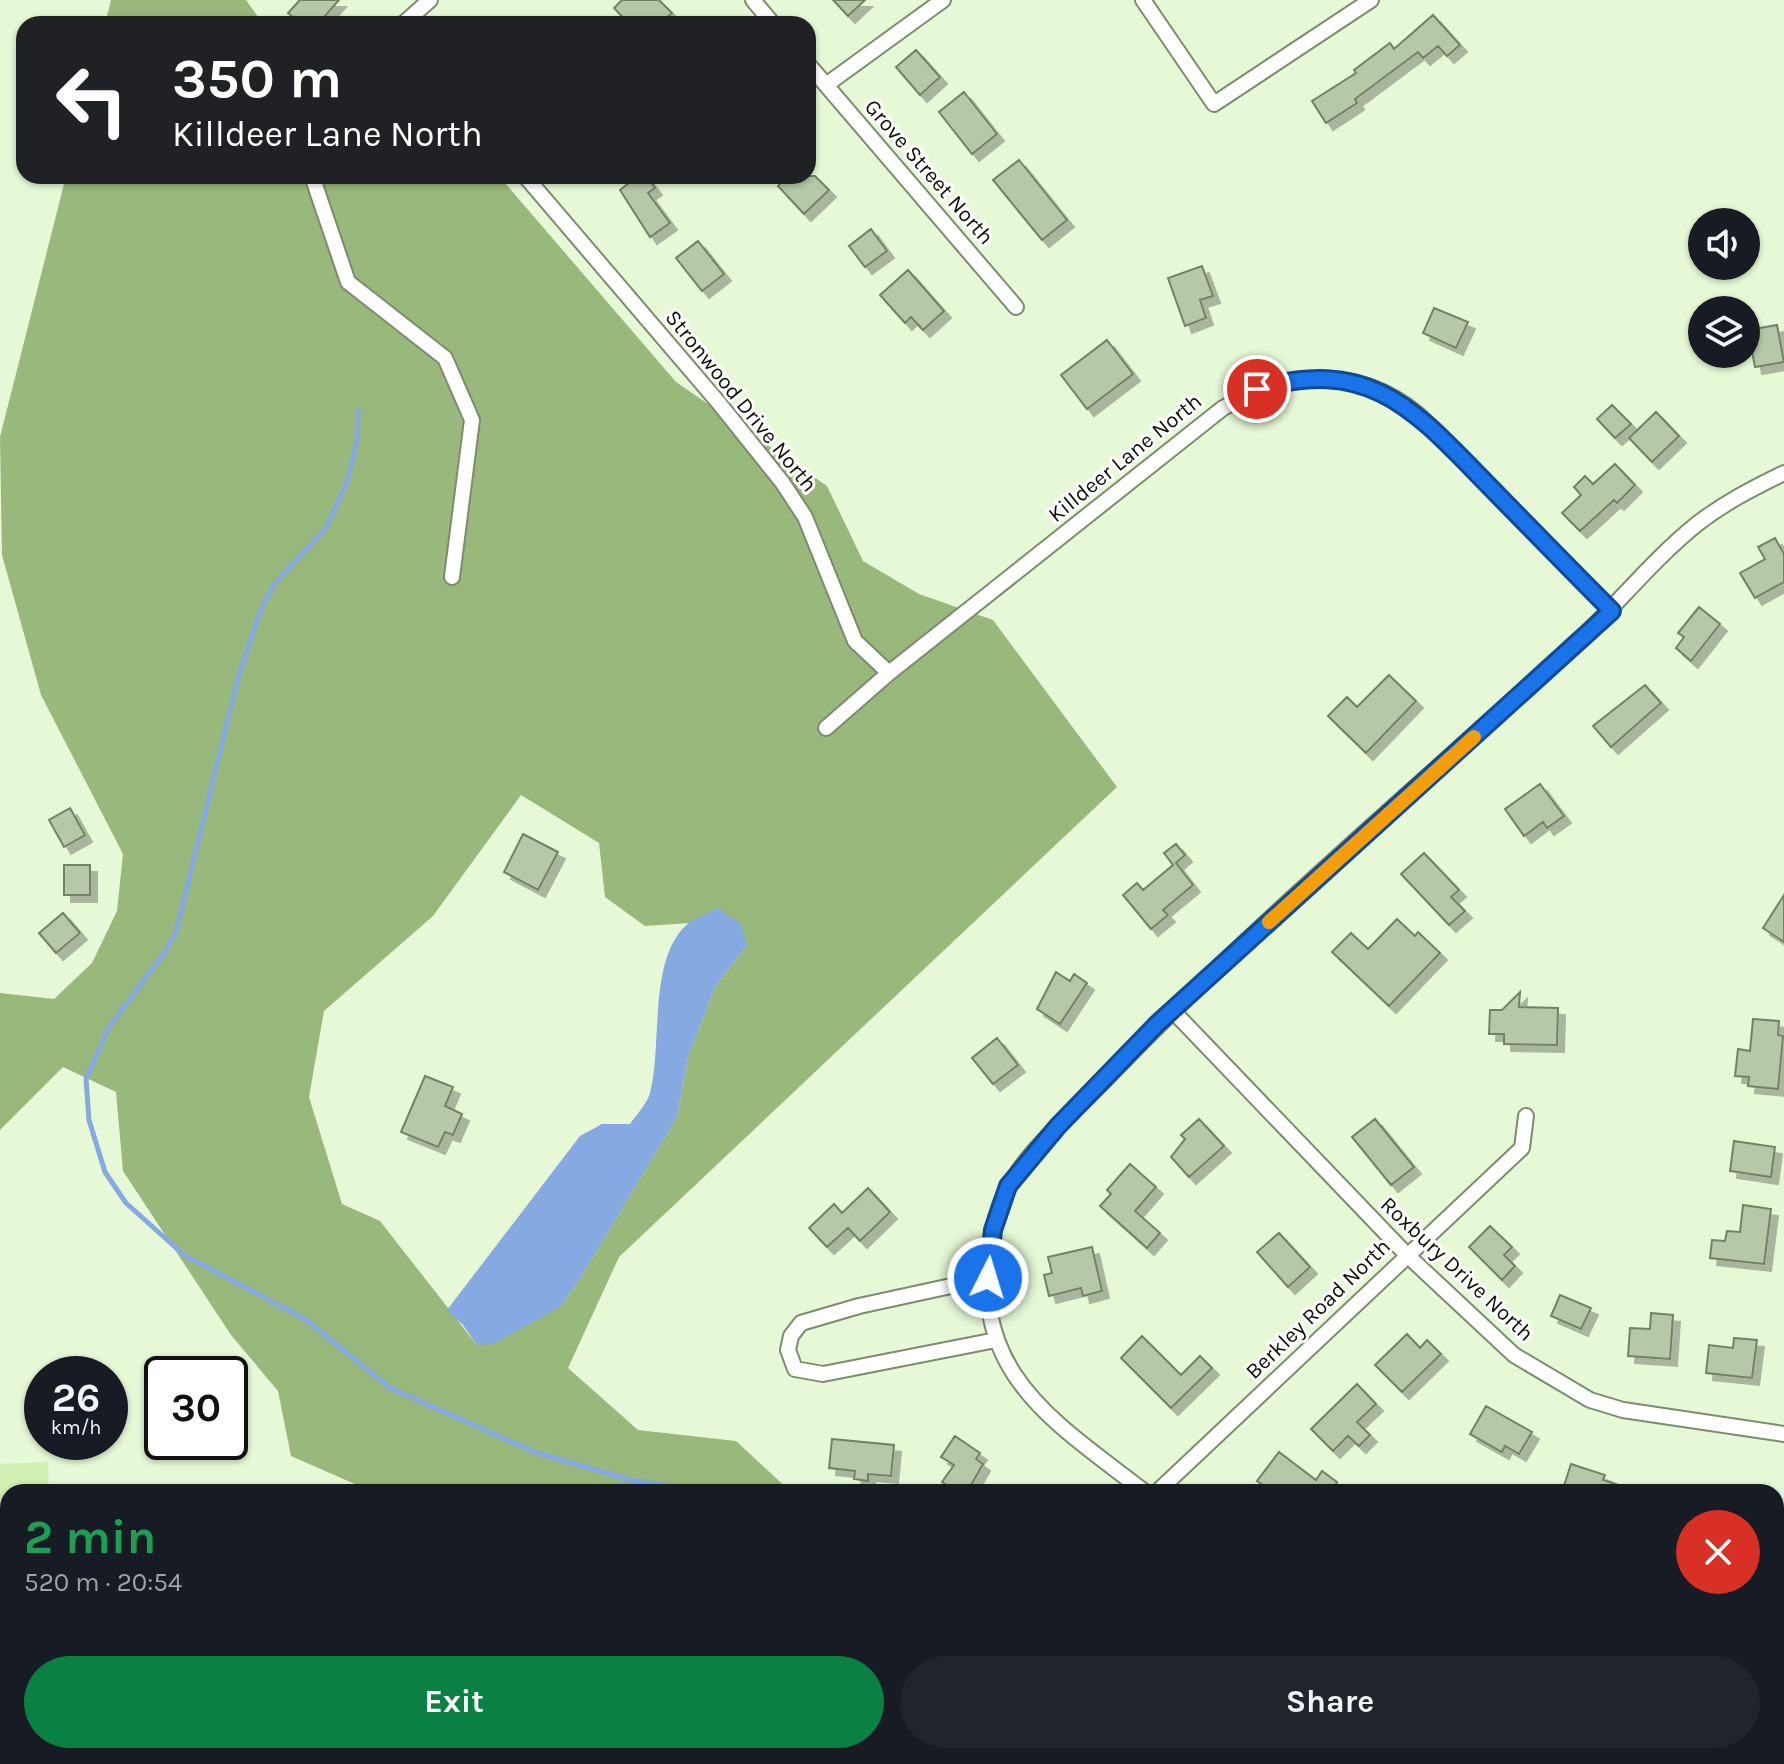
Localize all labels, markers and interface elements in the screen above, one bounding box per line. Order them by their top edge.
text: 350 m [172,46,342,111]
icon: left [40,48,144,152]
street label: Grove Street North [859,94,999,250]
text: Killdeer Lane North [172,113,483,155]
map controls [1688,208,1760,368]
button: sound [1688,208,1760,280]
button: layers [1688,296,1760,368]
street label: Stronwood Drive North [660,305,822,497]
pin [1223,355,1291,423]
icon: arrive [1235,367,1279,411]
street label: Killdeer Lane North [1043,388,1207,528]
street label: Roxbury Drive North [1375,1191,1539,1347]
street label: Berkley Road North [1240,1233,1396,1385]
position arrow [946,1236,1030,1320]
speed limit sign: 30 [144,1356,248,1460]
text: 26 [52,1374,100,1421]
text: km/h [51,1416,101,1439]
text: 2 min [24,1509,156,1565]
button: close [1676,1510,1760,1594]
text: 520 m · 20:54 [24,1567,182,1598]
button: Exit [24,1656,884,1748]
button: Share [900,1656,1760,1748]

